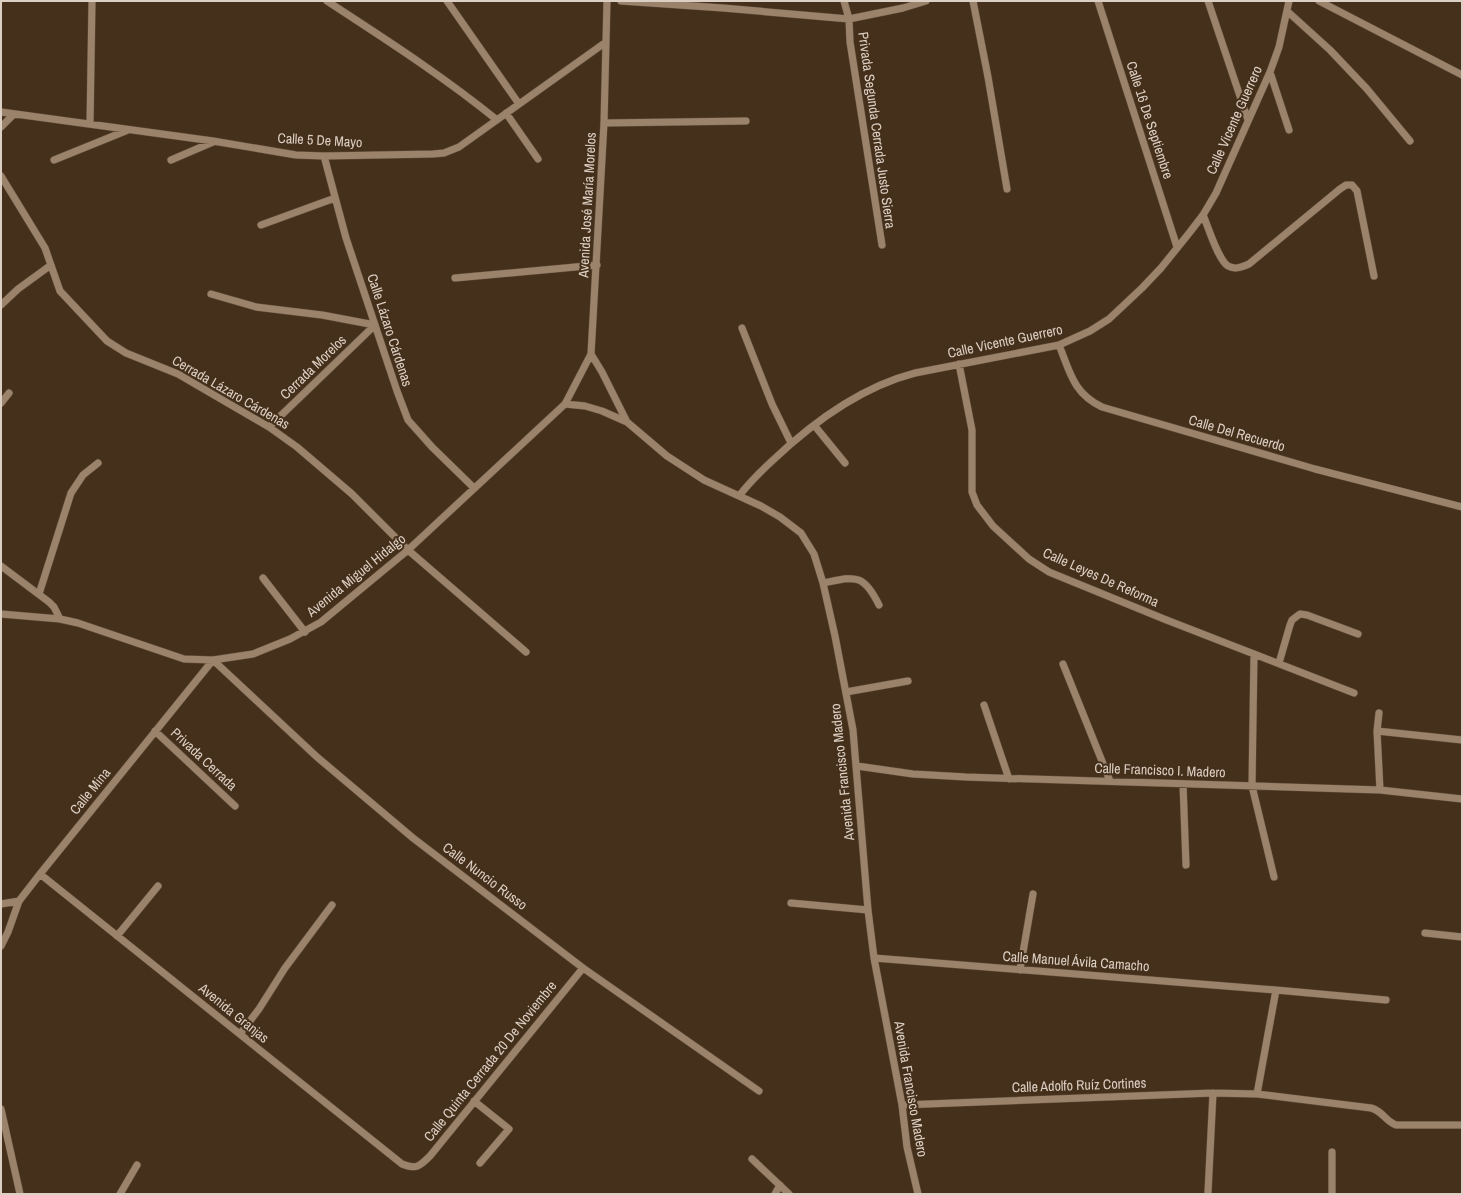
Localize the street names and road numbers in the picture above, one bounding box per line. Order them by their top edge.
street label: Privada Segunda Cerrada Justo Sierra [854,30,900,230]
street label: Calle 16 De Septiembre [1123,59,1177,181]
street label: Calle Vicente Guerrero [1202,63,1266,177]
street label: Calle 5 De Mayo [277,129,363,151]
street label: Avenida José María Morelos [574,131,600,279]
street label: Calle Lázaro Cárdenas [363,271,417,389]
street label: Calle Vicente Guerrero [946,320,1064,362]
street label: Cerrada Morelos [276,331,350,403]
street label: Cerrada Lázaro Cárdenas [169,351,293,433]
street label: Calle Del Recuerdo [1187,411,1287,455]
street label: Avenida Miguel Hidalgo [302,530,409,621]
street label: Calle Leyes De Reforma [1040,543,1162,611]
street label: Avenida Francisco Madero [826,703,858,842]
street label: Privada Cerrada [167,724,241,795]
street label: Calle Francisco I. Madero [1094,759,1226,781]
street label: Calle Mina [66,764,115,818]
street label: Calle Nuncio Russo [439,838,531,914]
street label: Calle Manuel Ávila Camacho [1002,947,1150,975]
street label: Calle Quinta Cerrada 20 De Noviembre [420,977,560,1145]
street label: Avenida Granjas [194,979,273,1047]
street label: Avenida Francisco Madero [890,1019,932,1158]
street label: Calle Adolfo Ruíz Cortines [1011,1074,1147,1096]

